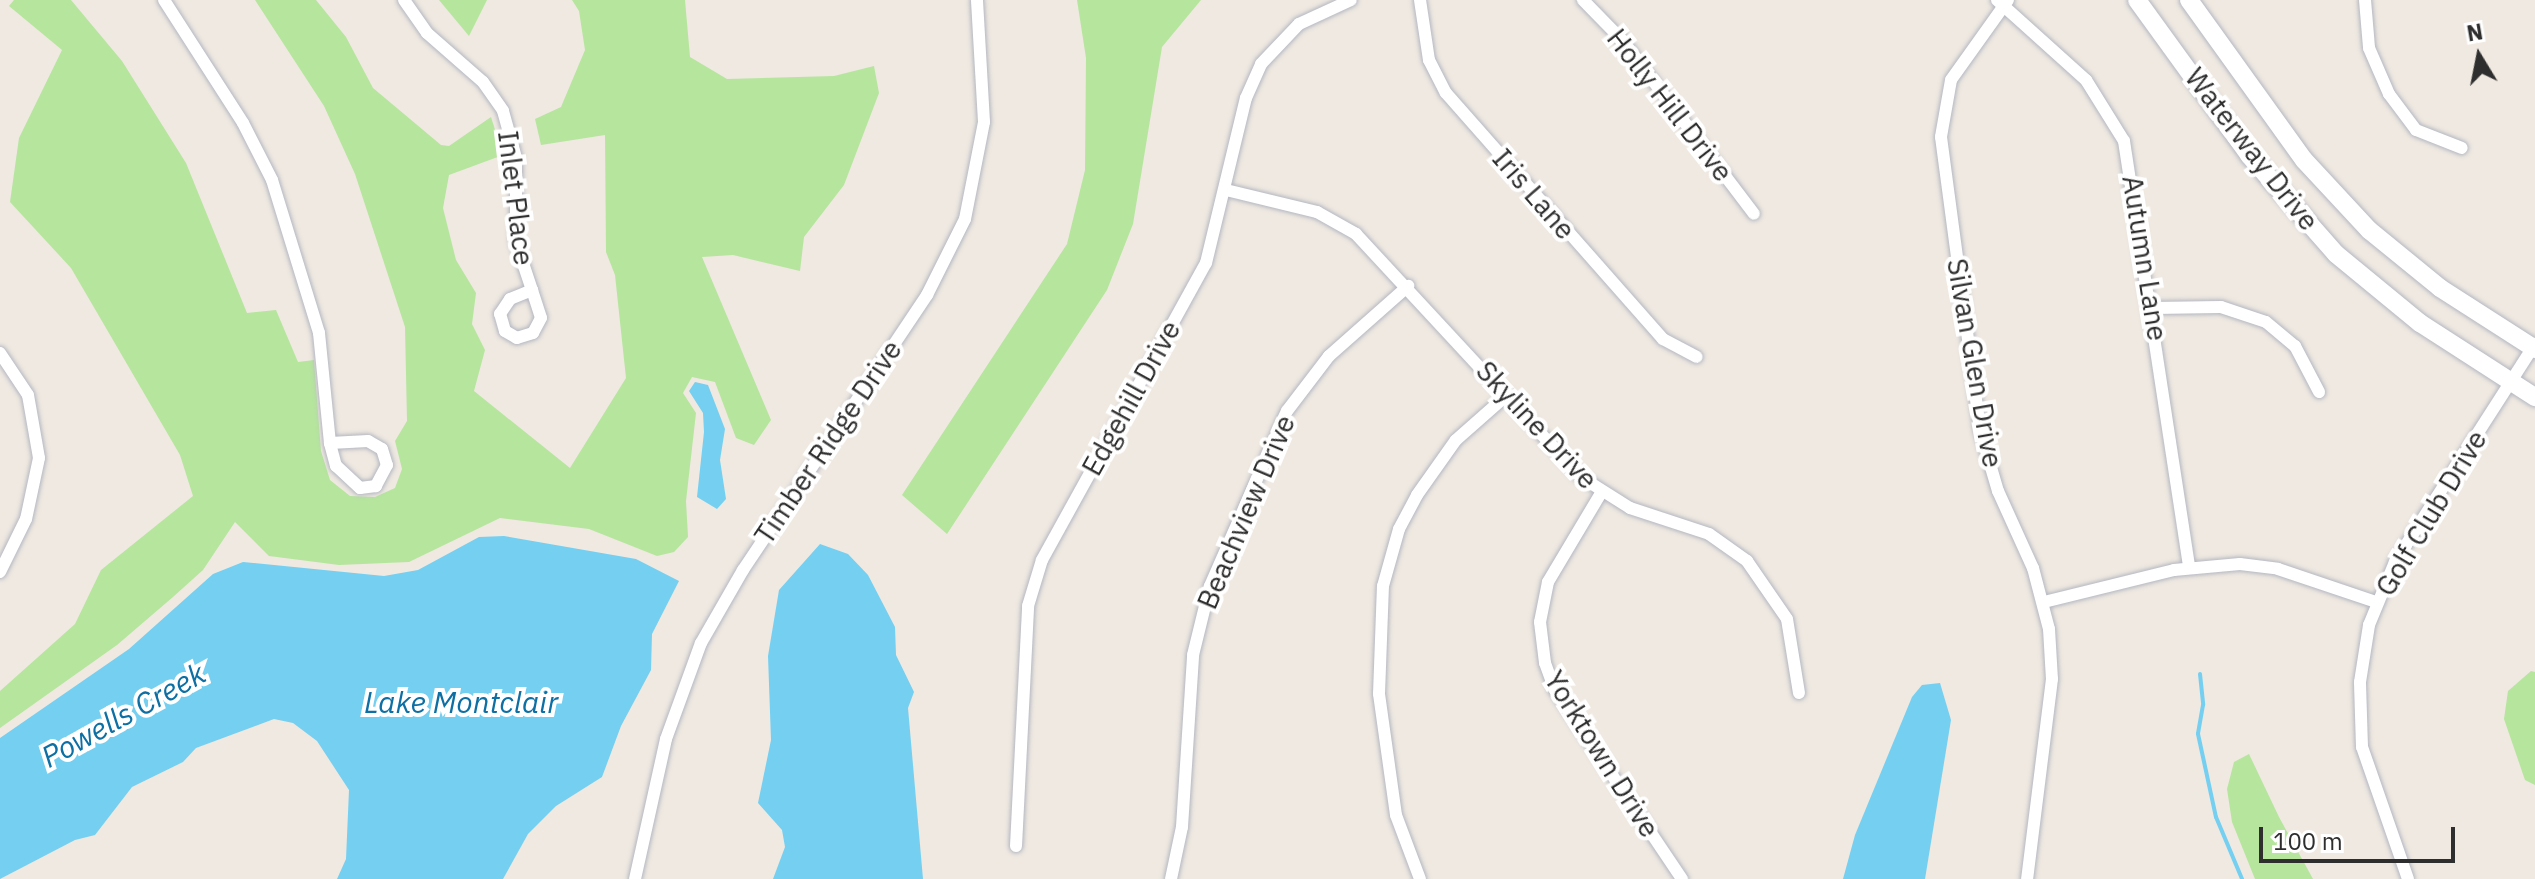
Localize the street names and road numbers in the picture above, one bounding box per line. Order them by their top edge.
street label: Holly Hill Drive [1600,22,1740,188]
street label: Waterway Drive [2178,61,2326,237]
street label: Inlet Place [491,129,541,267]
street label: Iris Lane [1486,142,1582,246]
street label: Autumn Lane [2115,173,2175,343]
street label: Silvan Glen Drive [1940,256,2010,470]
street label: Edgehill Drive [1075,315,1187,481]
street label: Timber Ridge Drive [747,334,909,550]
street label: Skyline Drive [1469,354,1605,496]
street label: Beachview Drive [1190,410,1302,614]
street label: Golf Club Drive [2368,424,2494,602]
street label: Yorktown Drive [1537,665,1667,843]

